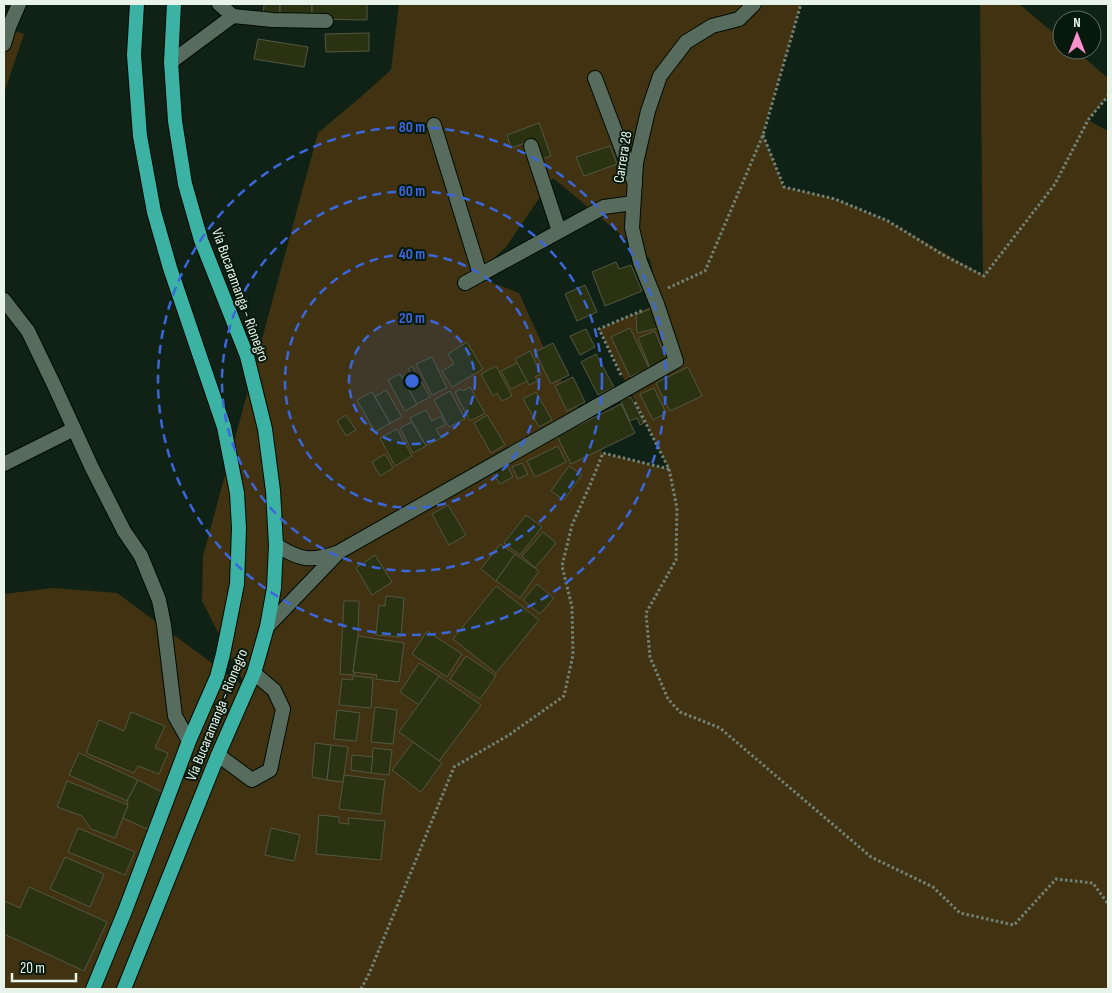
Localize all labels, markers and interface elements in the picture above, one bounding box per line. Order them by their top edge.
north arrow [1052,10,1102,60]
text: N [1073,14,1081,31]
text: 80 m [399,118,425,137]
street label: Carrera 28 [610,130,636,184]
text: 60 m [399,182,425,201]
street label: Vía Bucaramanga - Rionegro [207,226,273,364]
text: 40 m [399,245,425,264]
text: 20 m [399,309,425,328]
centre of rings [403,372,421,390]
street label: Vía Bucaramanga - Rionegro [182,646,252,784]
scale bar [12,950,76,982]
text: 20 m [20,959,45,978]

